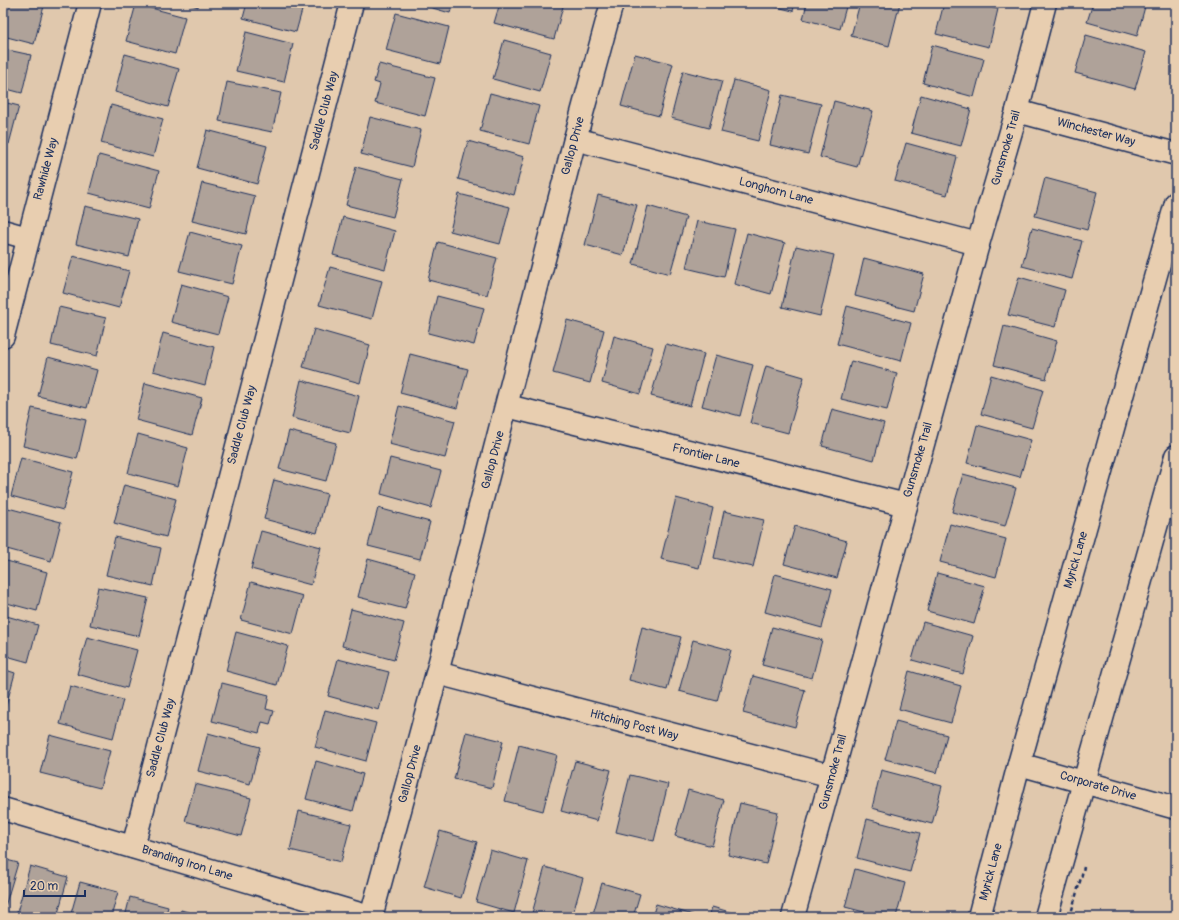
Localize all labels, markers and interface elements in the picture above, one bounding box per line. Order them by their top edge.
street label: Saddle Club Way [306,70,342,152]
street label: Gunsmoke Trail [988,108,1024,187]
street label: Winchester Way [1055,114,1137,150]
street label: Gallop Drive [558,115,588,177]
street label: Rawhide Way [30,136,62,202]
street label: Longhorn Lane [737,174,815,208]
street label: Saddle Club Way [224,384,260,466]
street label: Gunsmoke Trail [900,420,936,499]
street label: Gallop Drive [478,429,508,491]
street label: Frontier Lane [671,440,741,472]
street label: Myrick Lane [1061,530,1091,590]
street label: Saddle Club Way [143,697,179,779]
street label: Hitching Post Way [588,706,680,744]
street label: Gunsmoke Trail [816,732,850,811]
street label: Gallop Drive [395,743,425,805]
street label: Corporate Drive [1058,768,1138,804]
street label: Branding Iron Lane [140,842,234,884]
street label: Myrick Lane [976,842,1006,902]
scale bar [24,872,85,898]
text: 20 m [30,879,59,894]

